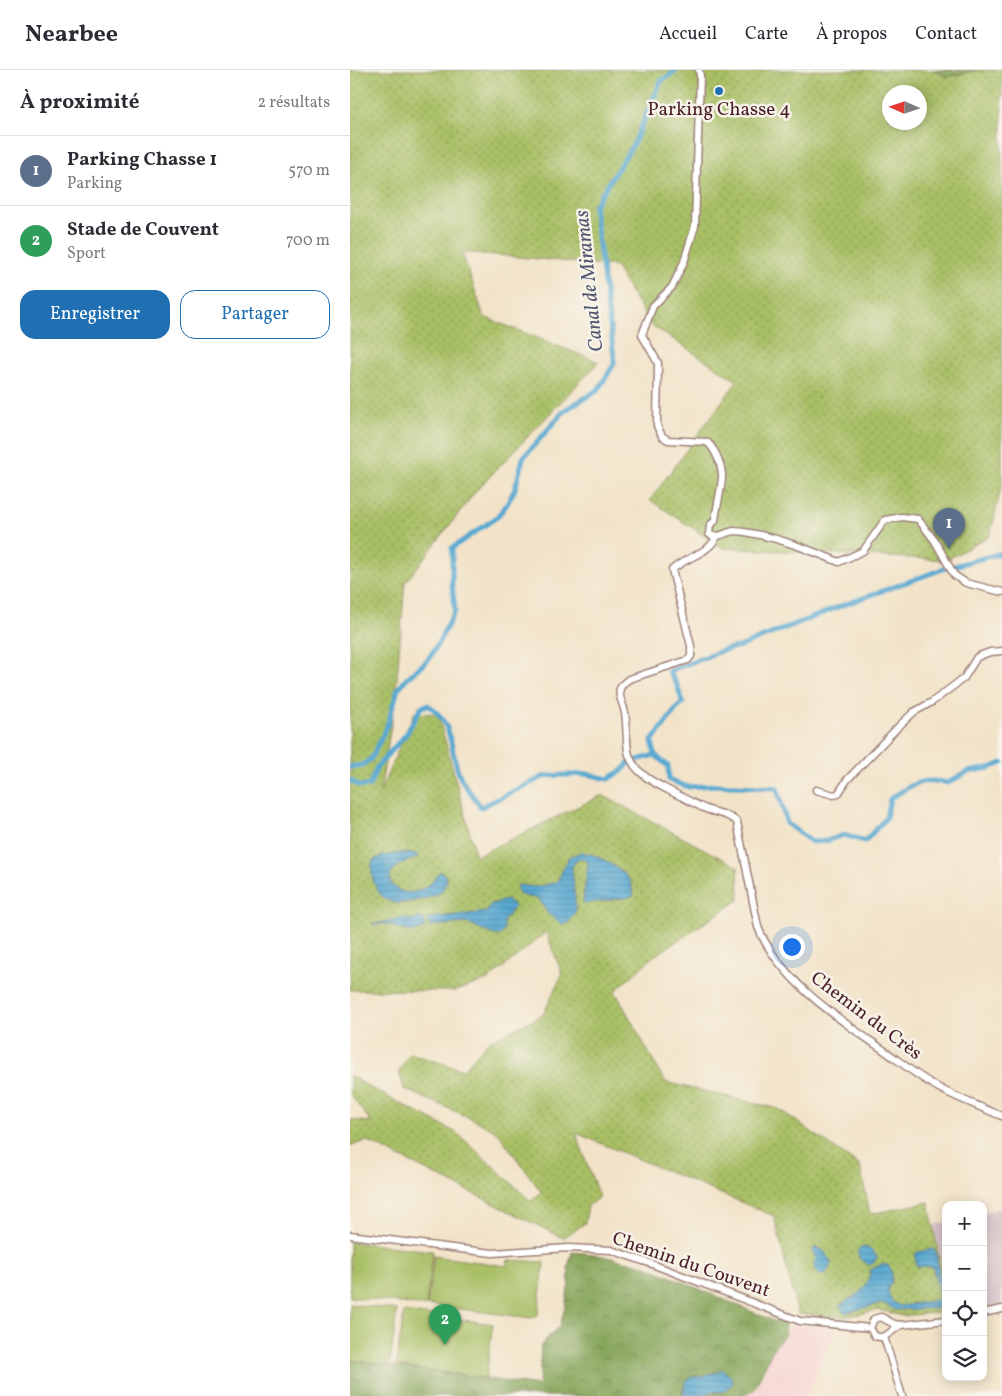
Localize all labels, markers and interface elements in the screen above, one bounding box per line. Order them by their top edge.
text: Nearbee [25,18,118,52]
text: Accueil [659,22,717,47]
text: Carte [745,22,788,47]
text: À propos [816,22,887,47]
text: Contact [915,22,977,47]
marker: Parking Chasse 4 [713,85,725,97]
north arrow [882,85,927,130]
text: À proximité [20,88,139,117]
text: 2 résultats [257,92,330,114]
place label: Parking Chasse 4 [648,97,791,123]
text: Parking Chasse 1 [67,147,217,173]
text: 1 [33,160,39,182]
text: 570 m [288,160,330,182]
text: Parking [67,173,122,195]
water label: Canal de Miramas [569,208,611,353]
text: Stade de Couvent [67,217,219,243]
text: 2 [32,230,40,252]
text: 700 m [286,230,330,252]
text: Sport [67,243,106,265]
button: Enregistrer [20,290,170,339]
button: Partager [180,290,330,339]
pin: 1 [933,508,965,549]
your location [779,934,805,960]
street label: Chemin du Crès [805,966,927,1066]
map controls [942,1201,987,1381]
button: + [942,1201,987,1246]
street label: Chemin du Couvent [609,1226,774,1304]
button: − [942,1246,987,1291]
button: locate [942,1291,987,1336]
pin: 2 [429,1304,461,1345]
button: layers [942,1336,987,1381]

